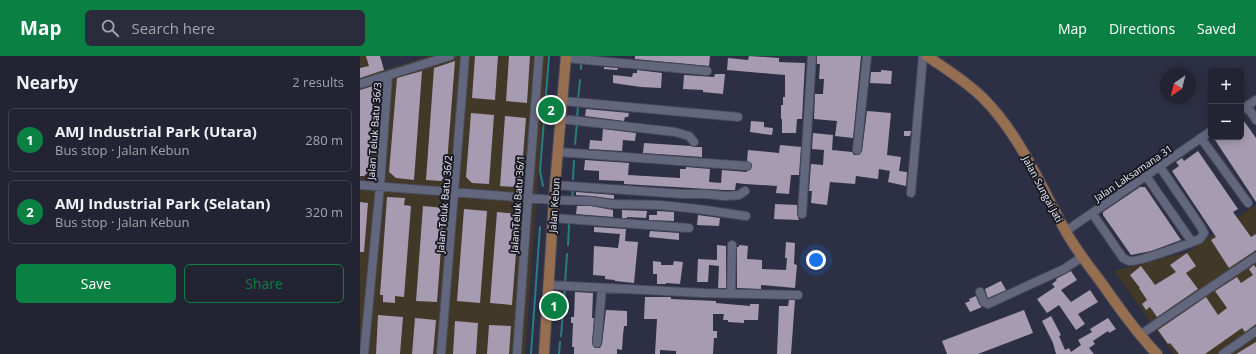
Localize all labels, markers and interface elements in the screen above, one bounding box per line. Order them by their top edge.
search box [85,10,365,46]
text: Map [20,15,61,41]
icon: search [99,17,121,39]
text: Search here [131,18,215,38]
text: Map [1058,19,1087,38]
text: Directions [1109,19,1175,38]
text: Saved [1197,19,1236,38]
north arrow [1160,68,1196,104]
map controls [1208,68,1244,140]
button: + [1208,68,1244,104]
text: Nearby [16,71,78,94]
text: 2 results [292,73,344,91]
street label: Jalan Teluk Batu 36/3 [364,81,384,181]
pin: 2 [538,95,564,125]
button: − [1208,104,1244,140]
text: AMJ Industrial Park (Utara) [55,121,257,141]
text: 1 [26,131,34,149]
text: 280 m [305,131,343,149]
text: Bus stop · Jalan Kebun [55,141,189,159]
street label: Jalan Laksamana 31 [1090,141,1175,205]
street label: Jalan Sungai Jati [1019,152,1066,225]
street label: Jalan Teluk Batu 36/2 [433,154,455,254]
street label: Jalan Teluk Batu 36/1 [507,155,527,254]
street label: Jalan Kebun [545,177,563,234]
text: AMJ Industrial Park (Selatan) [55,193,270,213]
text: 2 [26,203,34,221]
text: 320 m [305,203,343,221]
text: Bus stop · Jalan Kebun [55,213,189,231]
your location [806,250,826,270]
button: Save [16,264,176,303]
button: Share [184,264,344,303]
pin: 1 [541,291,567,321]

